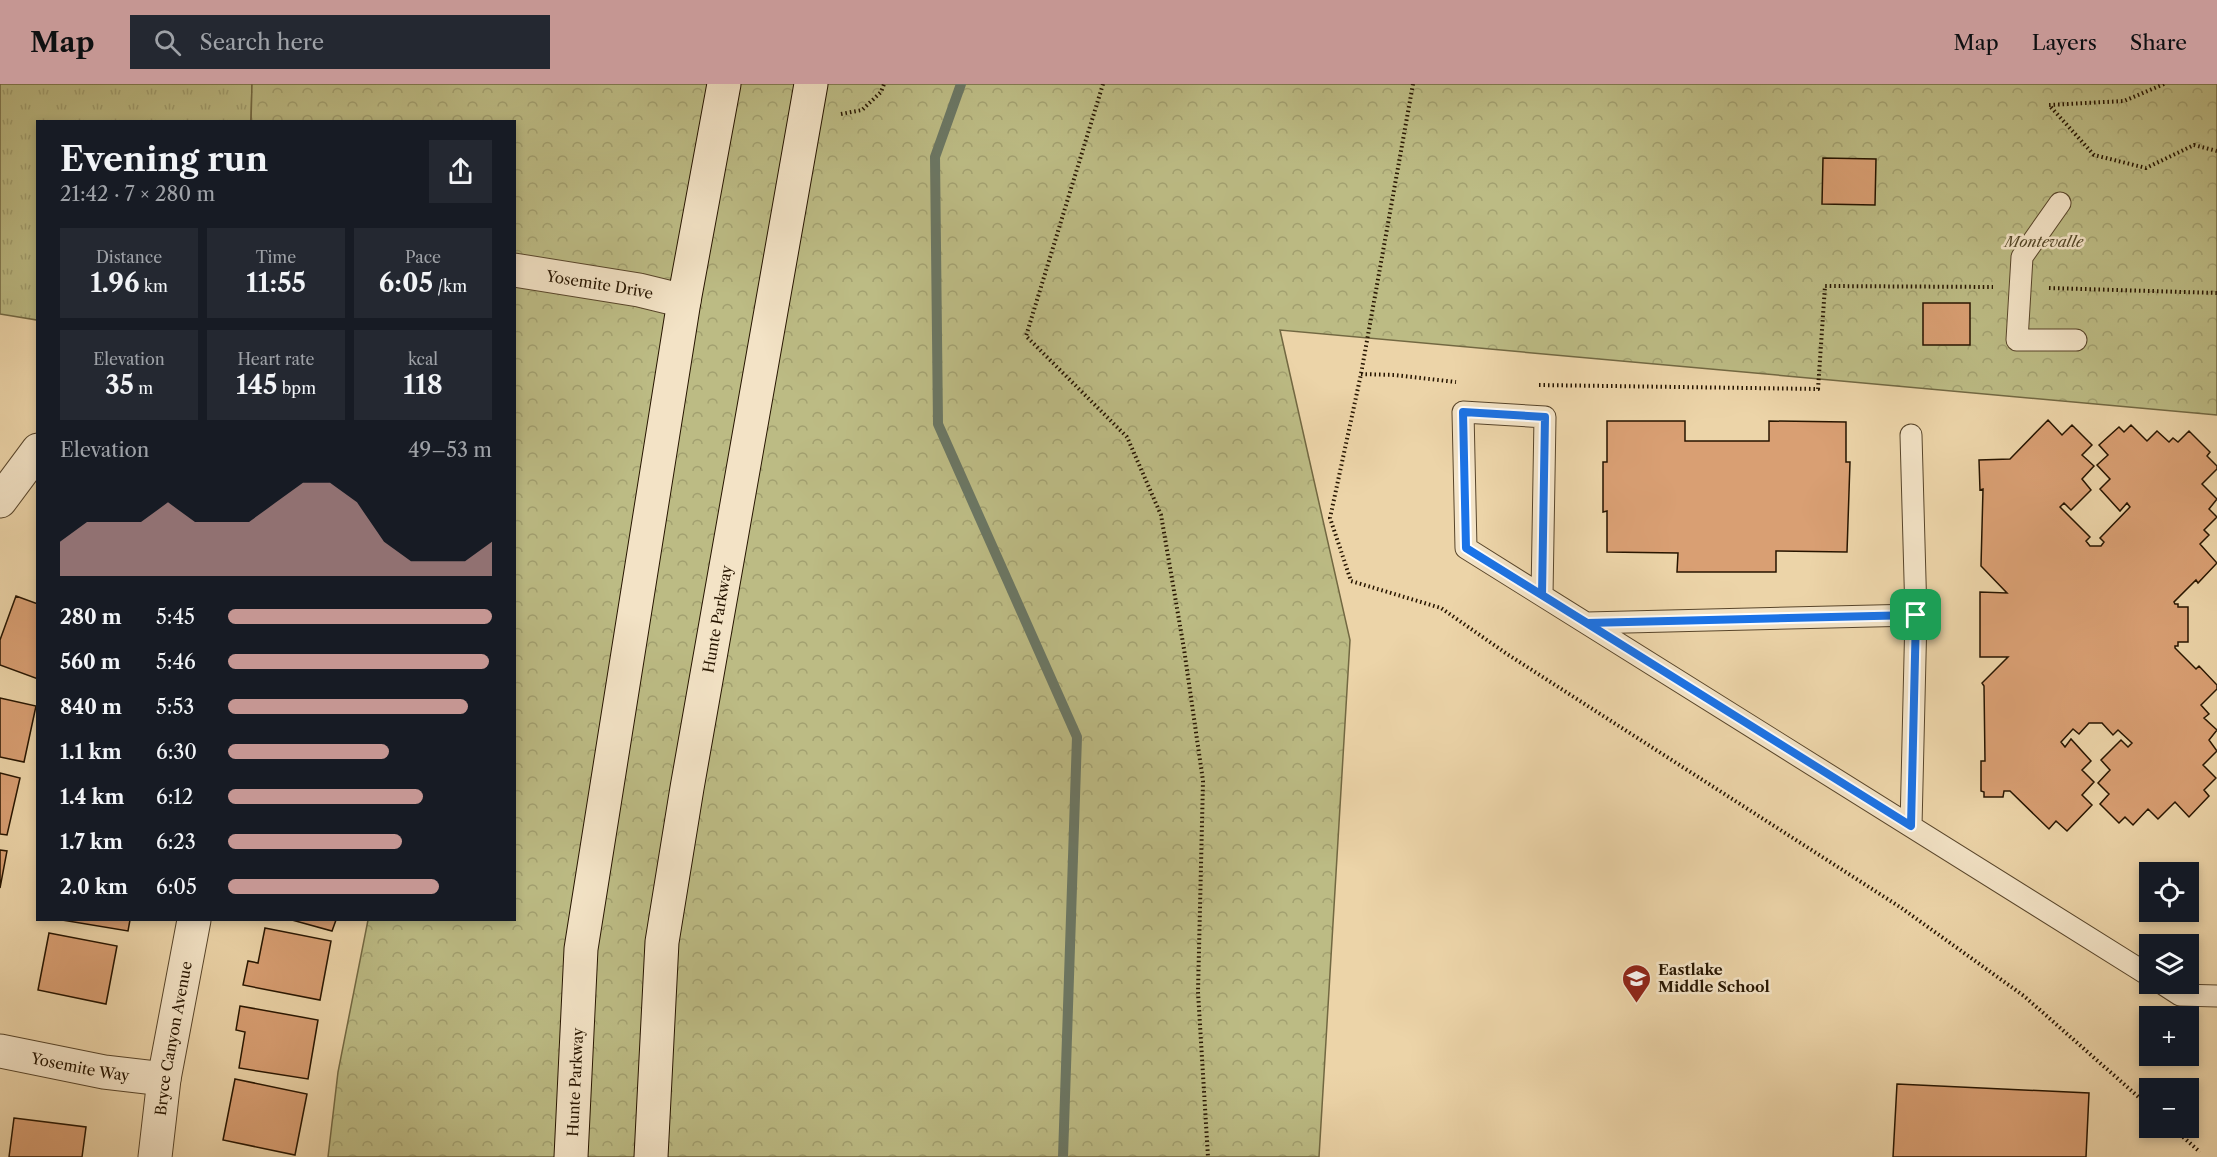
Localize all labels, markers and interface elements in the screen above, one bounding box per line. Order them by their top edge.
search box [130,15,550,69]
text: Map [30,25,94,59]
icon: search [151,26,184,59]
text: Search here [199,29,324,56]
text: Map [1954,30,1999,55]
text: Layers [2032,30,2097,55]
text: Share [2130,30,2187,55]
text: Evening run [60,139,268,180]
button: share [429,140,492,203]
text: 21:42 · 7 × 280 m [60,182,215,206]
park label: Montevalle [2003,232,2084,251]
text: Distance [96,247,162,267]
text: Time [256,247,296,267]
text: Pace [405,247,441,267]
street label: Yosemite Drive [544,266,655,303]
text: 1.96 [90,267,139,299]
text: 11:55 [246,267,306,299]
text: 6:05 [379,267,433,299]
text: km [139,276,168,296]
text: /km [433,276,467,296]
text: Elevation [93,349,165,369]
text: Heart rate [237,349,315,369]
text: kcal [408,349,438,369]
text: 35 [105,369,134,401]
text: 145 [236,369,277,401]
text: 118 [403,369,443,401]
text: m [134,378,153,398]
text: bpm [277,378,316,398]
text: Elevation [60,438,149,462]
text: 49–53 m [408,438,492,462]
street label: Hunte Parkway [698,563,736,674]
pin [1890,589,1941,640]
icon: arrive [1899,598,1932,631]
text: 280 m [60,605,122,629]
text: 5:45 [156,605,195,629]
text: 560 m [60,650,121,674]
text: 5:46 [156,650,196,674]
text: 840 m [60,695,122,719]
text: 5:53 [156,695,194,719]
text: 1.1 km [60,740,122,764]
text: 6:30 [156,740,197,764]
text: 1.4 km [60,785,125,809]
text: 6:12 [156,785,193,809]
text: 1.7 km [60,830,123,854]
text: 6:23 [156,830,196,854]
map controls [2139,862,2199,1138]
button: locate [2139,862,2199,922]
text: 2.0 km [60,875,128,899]
text: 6:05 [156,875,197,899]
button: layers [2139,934,2199,994]
street label: Bryce Canyon Avenue [150,959,196,1117]
place label: Eastlake Middle School [1658,960,1770,996]
school or university icon: Eastlake Middle School [1621,962,1653,1004]
button: + [2139,1006,2199,1066]
street label: Hunte Parkway [562,1026,587,1137]
street label: Yosemite Way [29,1048,131,1084]
button: − [2139,1078,2199,1138]

